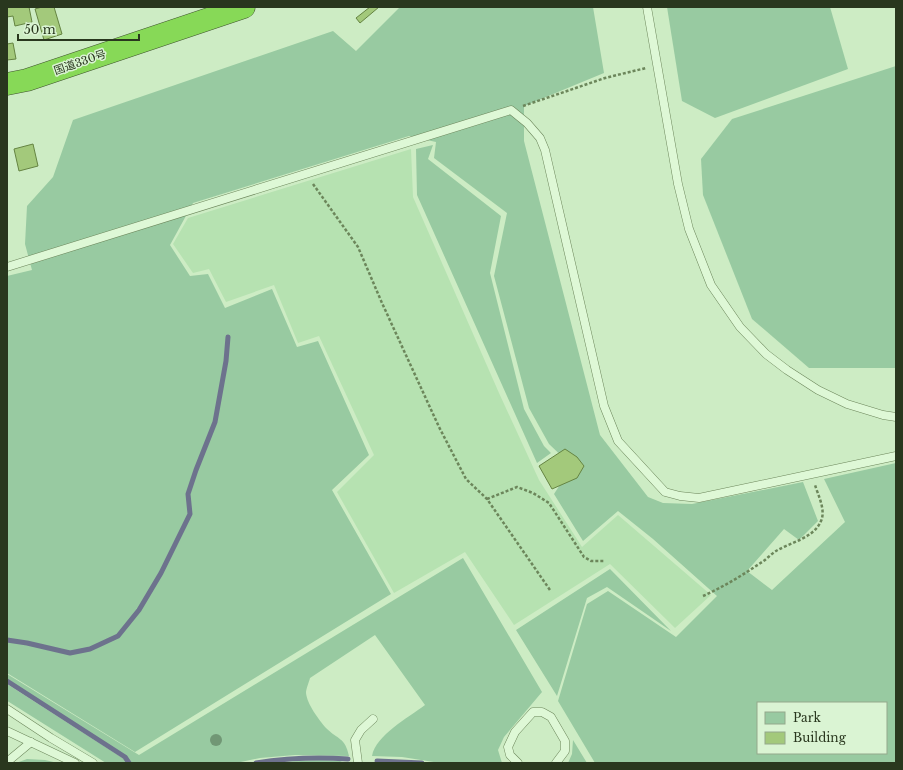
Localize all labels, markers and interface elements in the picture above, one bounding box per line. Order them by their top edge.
scale bar [18,16,139,42]
text: 50 m [24,22,56,37]
street label: 国道330号 [52,47,108,77]
legend [757,702,887,754]
text: Park [793,710,821,725]
text: Building [793,730,847,745]

